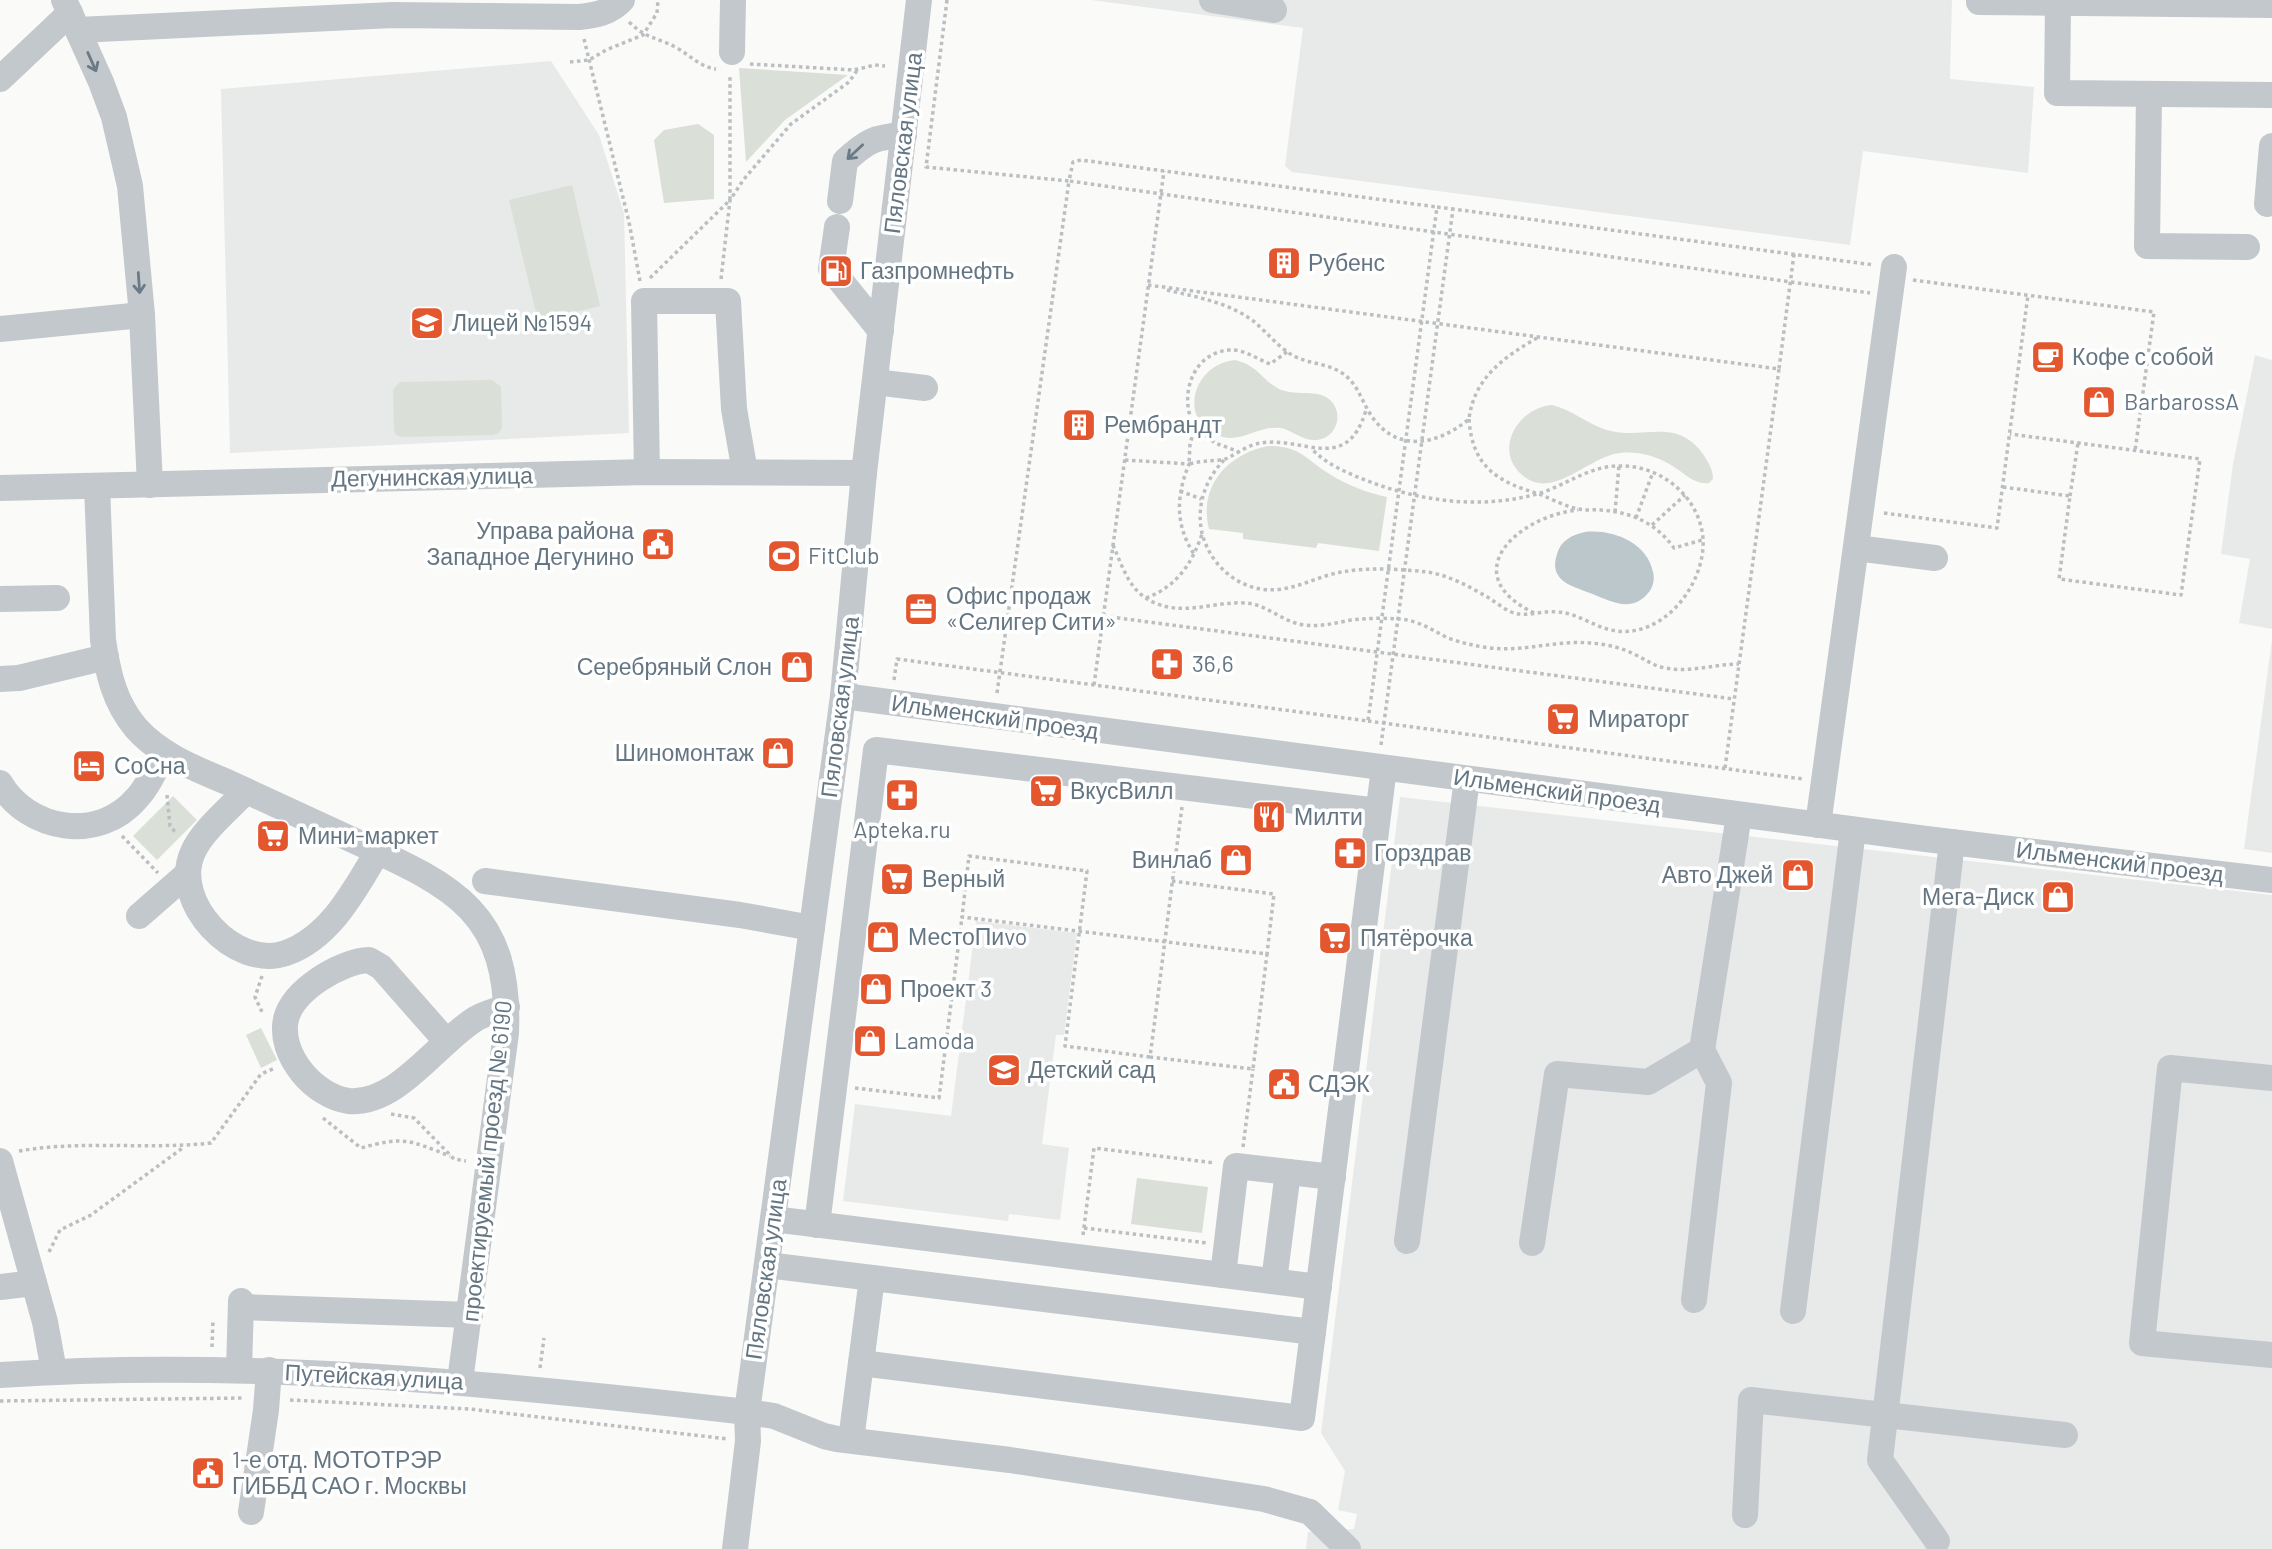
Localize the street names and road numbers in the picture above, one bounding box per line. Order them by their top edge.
street label: Пяловская улица [877,50,927,235]
street label: Дегунинская улица [331,460,533,492]
street label: Пяловская улица [814,614,864,799]
street label: Ильменский проезд [890,688,1101,744]
street label: Ильменский проезд [1452,762,1663,818]
street label: Ильменский проезд [2015,834,2226,888]
street label: проектируемый проезд № 6190 [455,999,517,1323]
street label: Пяловская улица [738,1176,792,1361]
street label: Путейская улица [284,1357,464,1395]

